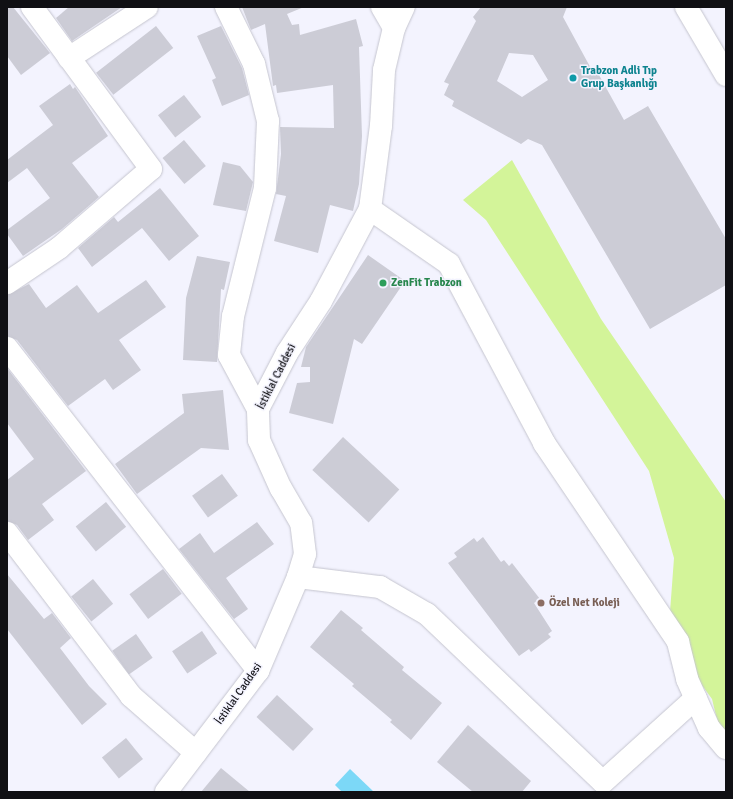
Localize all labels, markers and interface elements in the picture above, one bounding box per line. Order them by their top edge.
place label: Trabzon Adli Tıp Grup Başkanlığı [581,65,657,91]
marker: Trabzon Adli Tıp Grup Başkanlığı [568,73,578,83]
place label: ZenFit Trabzon [391,276,462,290]
marker: ZenFit Trabzon [378,278,388,288]
street label: İstiklal Caddesi [255,342,299,412]
place label: Özel Net Koleji [549,596,620,610]
marker: Özel Net Koleji [536,598,546,608]
street label: İstiklal Caddesi [213,661,265,727]

